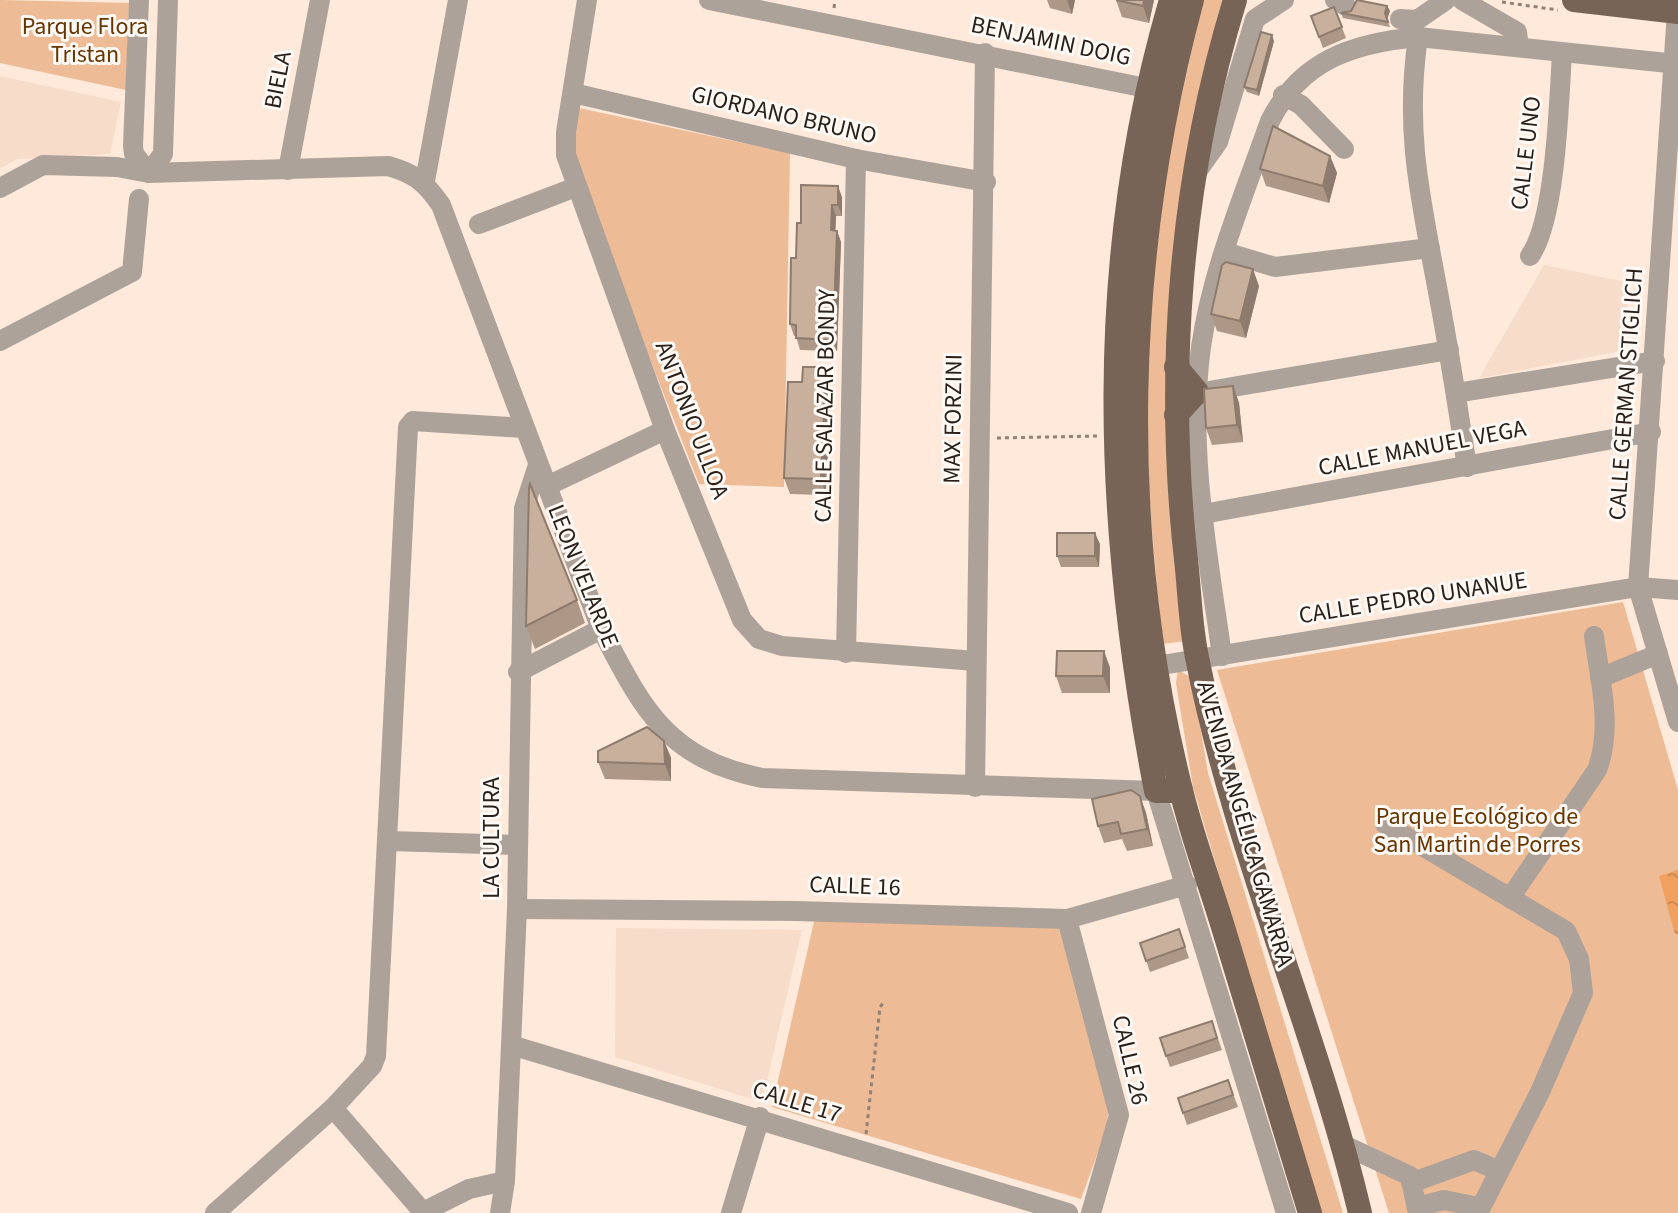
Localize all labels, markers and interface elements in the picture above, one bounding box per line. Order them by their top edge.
street label: BENJAMIN DOIG [968,7,1134,75]
park label: Parque Flora Tristan [22,9,148,72]
street label: BIELA [255,48,301,112]
street label: GIORDANO BRUNO [688,77,880,153]
street label: CALLE UNO [1502,94,1550,212]
street label: CALLE GERMAN STIGLICH [1600,267,1652,521]
street label: CALLE SALAZAR BONDY [805,288,845,523]
street label: ANTONIO ULLOA [646,336,738,504]
street label: MAX FORZINI [934,354,972,484]
street label: CALLE MANUEL VEGA [1315,411,1529,485]
street label: LEON VELARDE [538,499,628,653]
street label: CALLE PEDRO UNANUE [1296,563,1530,633]
street label: AVENIDA ANGÉLICA GAMARRA [1187,677,1303,971]
street label: LA CULTURA [474,777,509,899]
park label: Parque Ecológico de San Martin de Porres [1373,799,1581,862]
street label: CALLE 16 [809,867,901,905]
street label: CALLE 26 [1103,1012,1157,1108]
street label: CALLE 17 [748,1072,846,1132]

